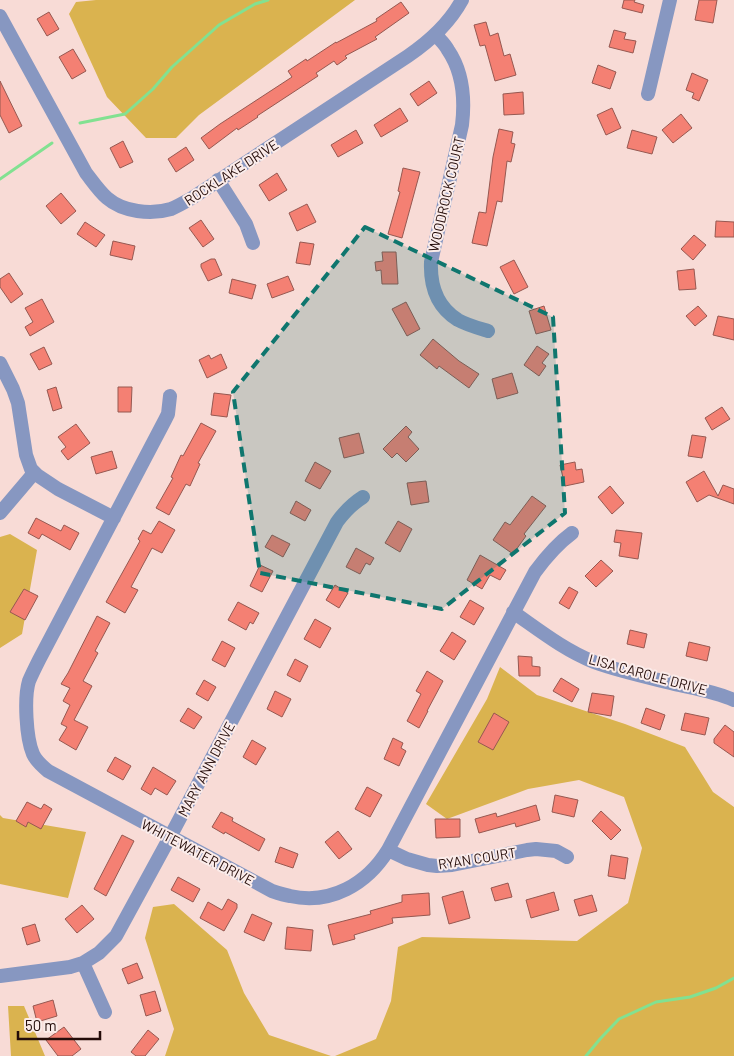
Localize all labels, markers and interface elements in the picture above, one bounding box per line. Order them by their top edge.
street label: ROCKLAKE DRIVE [181,135,281,209]
street label: WOODROCK COURT [424,135,468,253]
street label: LISA CAROLE DRIVE [587,650,709,698]
street label: MARY ANN DRIVE [174,719,238,819]
street label: WHITEWATER DRIVE [139,815,257,889]
street label: RYAN COURT [437,843,517,873]
scale bar [18,1008,100,1040]
text: 50 m [25,1016,57,1034]

